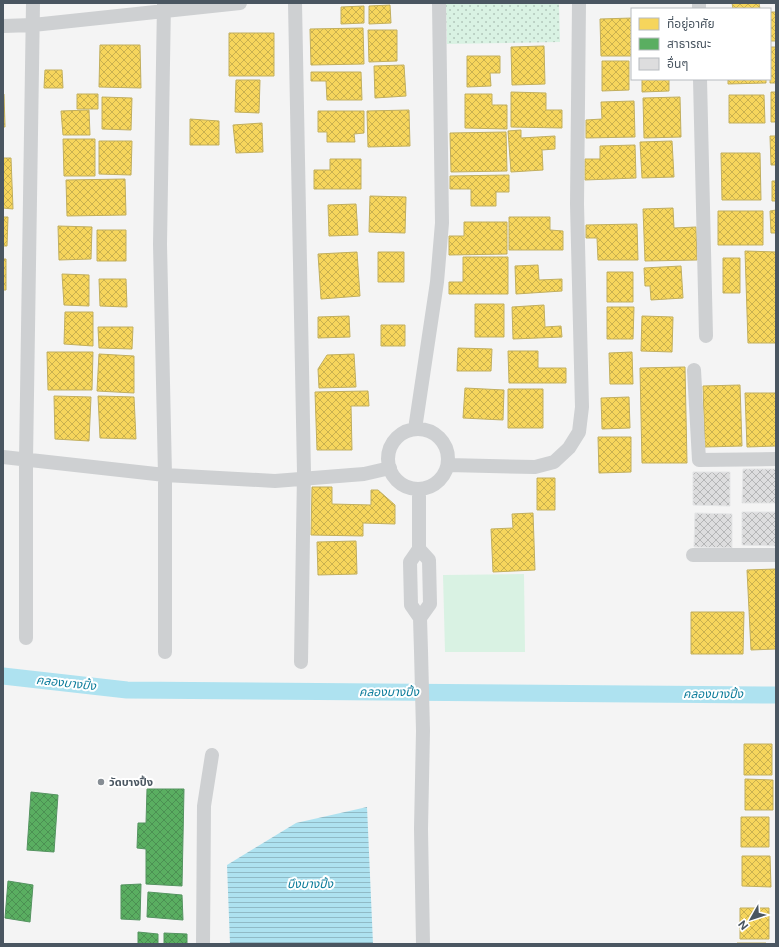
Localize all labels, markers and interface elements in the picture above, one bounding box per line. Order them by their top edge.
legend [631,8,771,80]
text: ที่อยู่อาศัย [667,15,715,31]
text: สาธารณะ [667,37,711,51]
text: อื่นๆ [667,55,688,71]
water label: คลองบางปิ้ง [36,672,97,693]
water label: คลองบางปิ้ง [359,684,419,699]
water label: คลองบางปิ้ง [683,686,743,701]
place label: วัดบางปิ้ง [109,775,153,788]
marker: วัดบางปิ้ง [96,777,106,787]
water label: บึงบางปิ้ง [287,876,334,891]
north arrow [731,899,771,939]
text: N [736,918,751,932]

